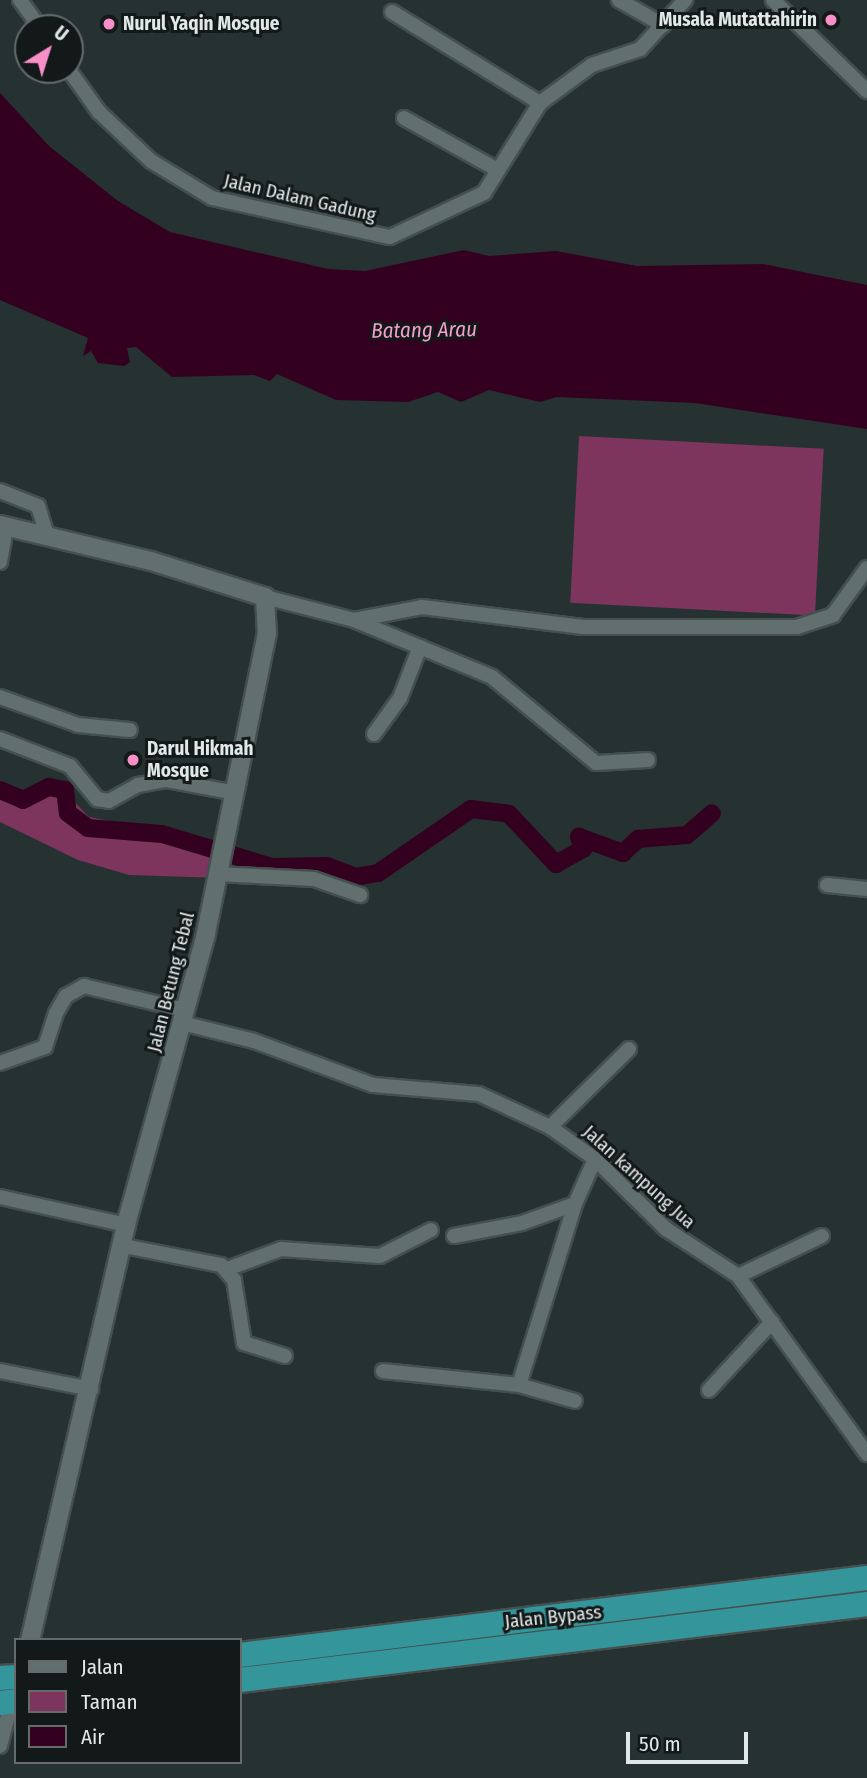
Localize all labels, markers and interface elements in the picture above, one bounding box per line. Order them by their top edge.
place label: Musala Mutattahirin [659,9,817,31]
marker: Musala Mutattahirin [823,12,839,28]
place label: Nurul Yaqin Mosque [123,13,279,35]
north arrow [14,14,84,84]
marker: Nurul Yaqin Mosque [101,16,117,32]
text: U [50,21,72,46]
street label: Jalan Dalam Gadung [222,169,378,227]
water label: Batang Arau [371,316,477,344]
place label: Darul Hikmah Mosque [147,738,253,782]
marker: Darul Hikmah Mosque [125,752,141,768]
street label: Jalan Betung Tebal [143,910,199,1054]
street label: Jalan kampung Jua [578,1121,700,1233]
street label: Jalan Bypass [504,1601,602,1633]
legend [14,1638,242,1764]
text: Jalan [81,1654,124,1680]
text: Taman [81,1689,137,1715]
scale bar [629,1718,752,1762]
text: Air [81,1724,105,1750]
text: 50 m [639,1731,681,1757]

